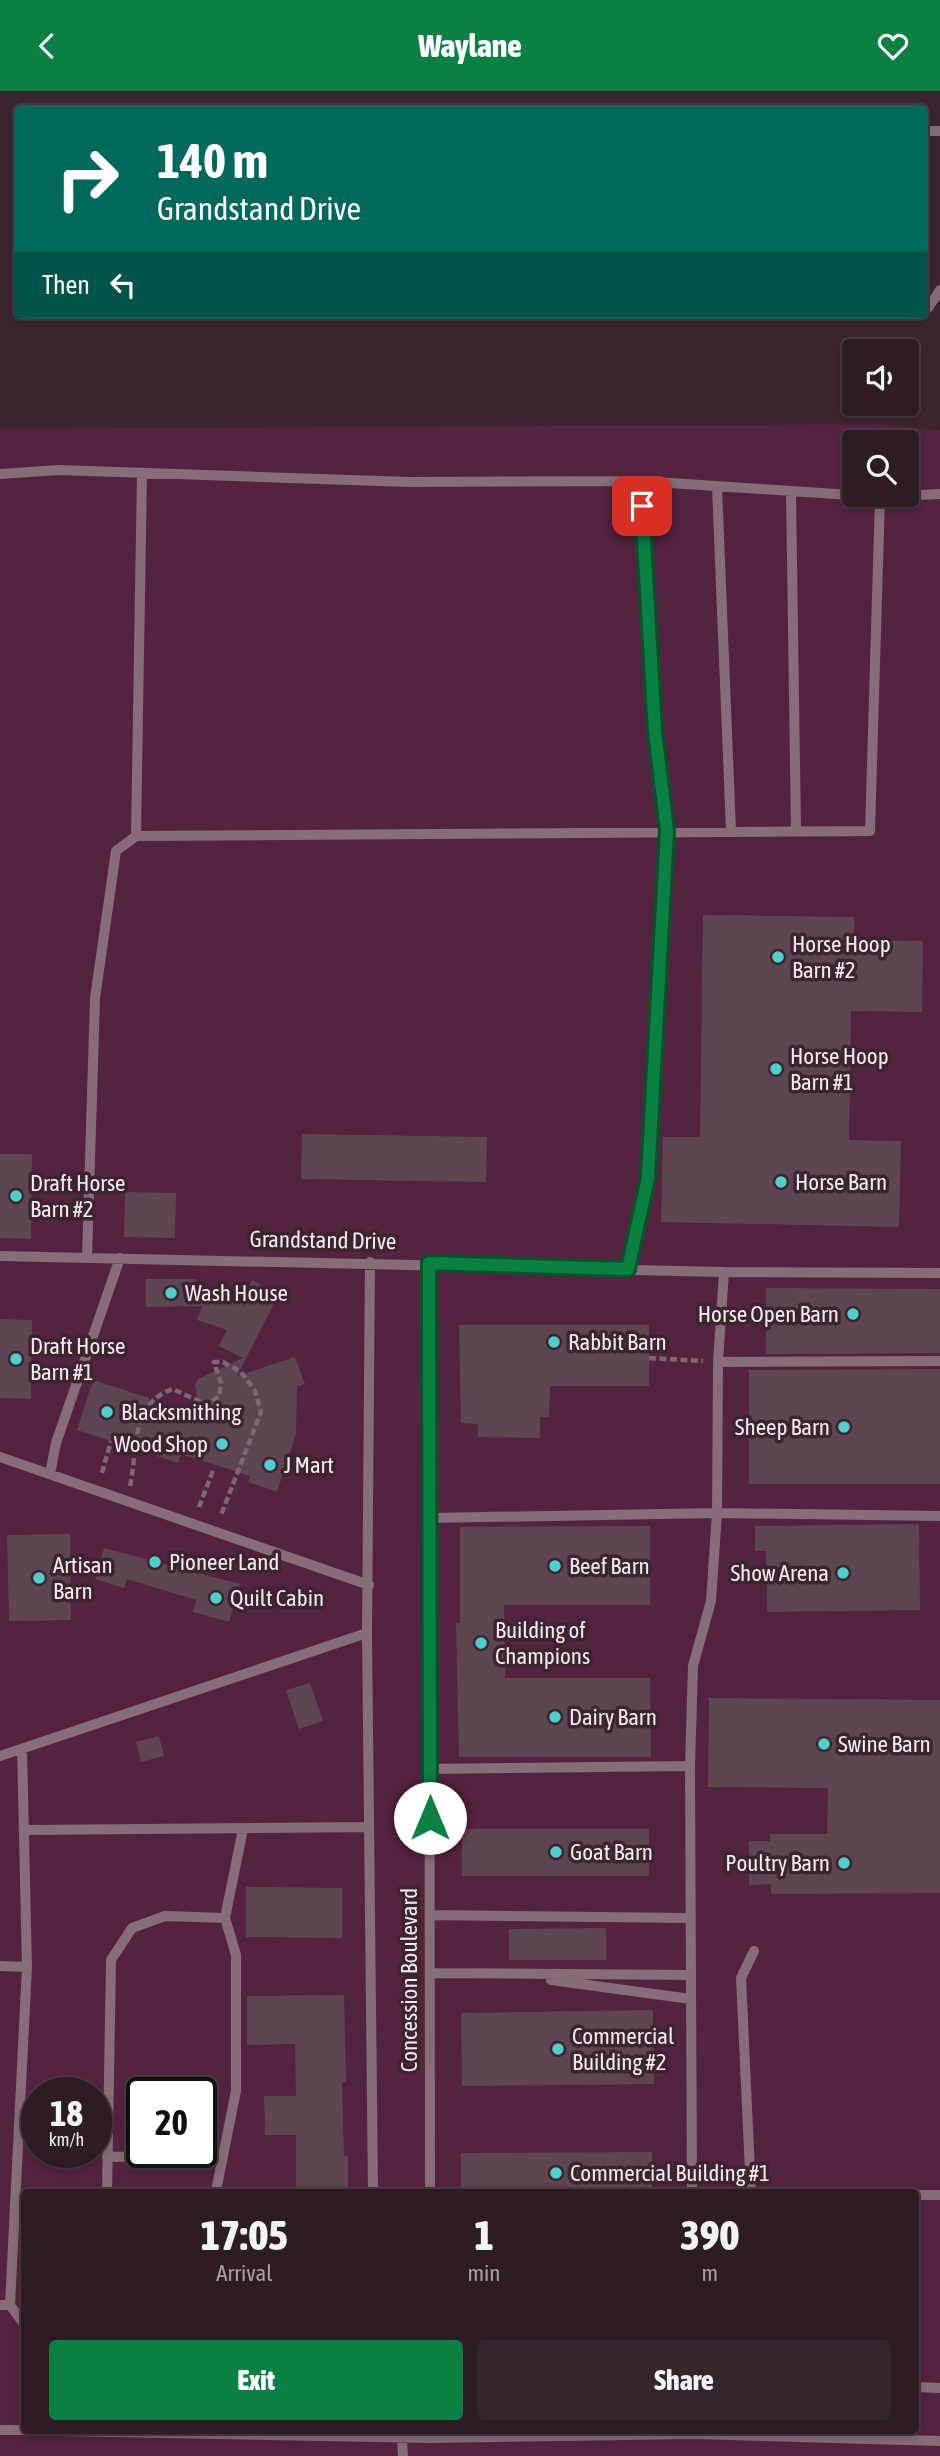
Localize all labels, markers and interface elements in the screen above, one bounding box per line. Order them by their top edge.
icon: back [28,27,66,65]
text: Waylane [418,27,522,64]
icon: heart [874,27,912,65]
text: 140 m [157,132,268,188]
icon: right [42,133,133,224]
text: Grandstand Drive [157,190,361,227]
icon: left [104,266,142,304]
text: Then [42,270,90,300]
map controls [842,339,919,507]
button: sound [842,339,919,416]
button: search [842,430,919,507]
pin [612,476,672,536]
icon: arrive [623,487,661,525]
place label: Horse Hoop Barn #2 [792,931,891,983]
marker: Horse Hoop Barn #2 [770,949,786,965]
place label: Horse Hoop Barn #1 [790,1043,889,1095]
marker: Horse Hoop Barn #1 [768,1061,784,1077]
place label: Horse Barn [795,1169,887,1195]
place label: Draft Horse Barn #2 [30,1170,126,1222]
marker: Horse Barn [773,1174,789,1190]
marker: Draft Horse Barn #2 [8,1188,24,1204]
street label: Grandstand Drive [250,1226,396,1254]
place label: Wash House [185,1280,288,1306]
marker: Wash House [163,1285,179,1301]
place label: Horse Open Barn [698,1301,839,1327]
marker: Horse Open Barn [845,1306,861,1322]
place label: Rabbit Barn [568,1329,667,1355]
place label: Draft Horse Barn #1 [30,1333,126,1385]
marker: Rabbit Barn [546,1334,562,1350]
marker: Draft Horse Barn #1 [8,1351,24,1367]
place label: Blacksmithing [121,1399,242,1425]
marker: Blacksmithing [99,1404,115,1420]
place label: Sheep Barn [735,1414,830,1440]
marker: Sheep Barn [836,1419,852,1435]
place label: Wood Shop [114,1431,208,1457]
marker: Wood Shop [214,1436,230,1452]
place label: J Mart [284,1452,334,1478]
marker: J Mart [262,1457,278,1473]
place label: Pioneer Land [169,1549,279,1575]
place label: Artisan Barn [53,1552,113,1604]
place label: Beef Barn [569,1553,650,1579]
marker: Pioneer Land [147,1554,163,1570]
marker: Beef Barn [547,1558,563,1574]
place label: Show Arena [730,1560,829,1586]
marker: Show Arena [835,1565,851,1581]
marker: Artisan Barn [31,1570,47,1586]
place label: Quilt Cabin [230,1585,324,1611]
marker: Quilt Cabin [208,1590,224,1606]
place label: Building of Champions [495,1617,590,1669]
marker: Building of Champions [473,1635,489,1651]
place label: Dairy Barn [569,1704,657,1730]
marker: Dairy Barn [547,1709,563,1725]
place label: Swine Barn [838,1731,931,1757]
marker: Swine Barn [816,1736,832,1752]
position arrow [393,1781,467,1855]
place label: Goat Barn [570,1839,653,1865]
marker: Goat Barn [548,1844,564,1860]
place label: Poultry Barn [725,1850,830,1876]
marker: Poultry Barn [836,1855,852,1871]
street label: Concession Boulevard [396,1888,422,2072]
place label: Commercial Building #2 [572,2023,674,2075]
marker: Commercial Building #2 [550,2041,566,2057]
speed limit sign: 20 [126,2077,217,2168]
text: 18 [50,2093,83,2133]
text: km/h [49,2129,84,2150]
place label: Commercial Building #1 [570,2160,770,2186]
marker: Commercial Building #1 [548,2165,564,2181]
text: 17:05 [201,2211,288,2259]
text: 1 [474,2211,494,2259]
text: 390 [680,2211,739,2259]
text: Arrival [216,2260,272,2286]
text: min [468,2260,501,2286]
text: m [701,2260,718,2286]
button: Exit [49,2340,463,2420]
button: Share [477,2340,891,2420]

